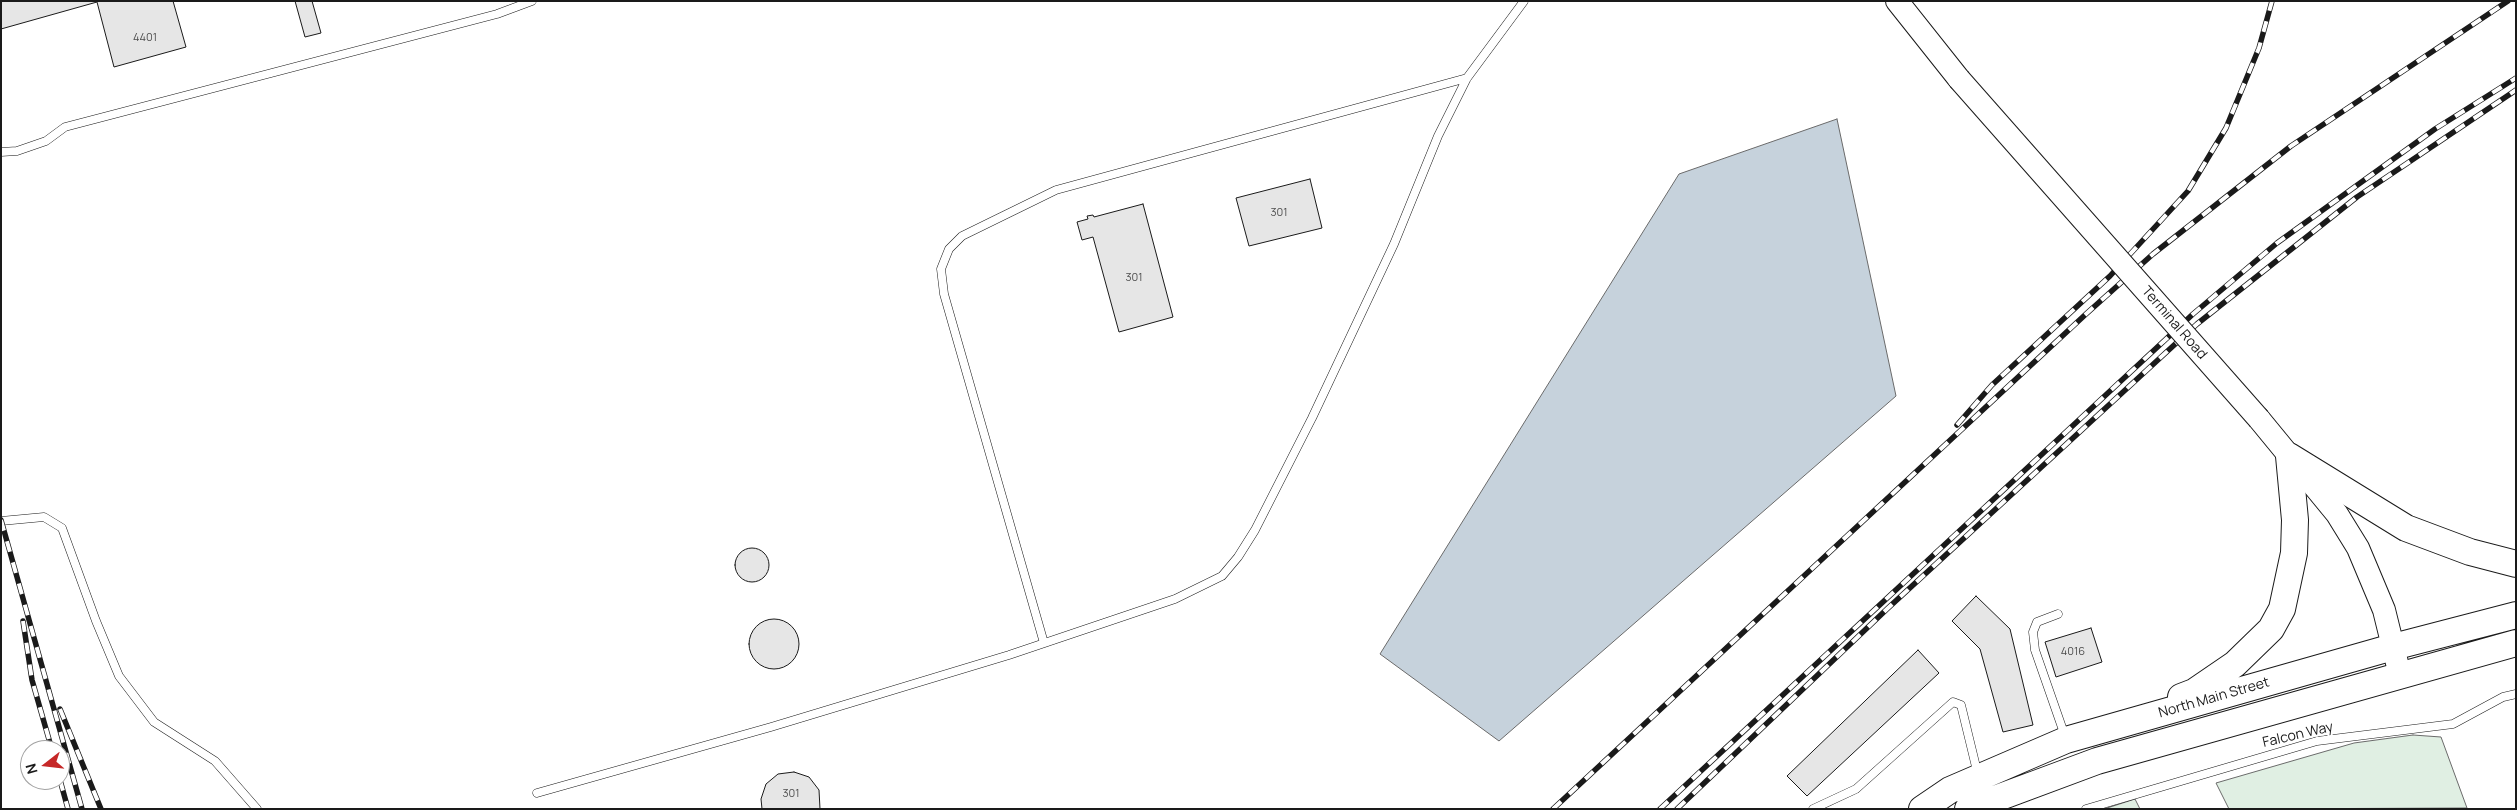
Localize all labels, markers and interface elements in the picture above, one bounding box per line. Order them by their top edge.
house number: 4401 [133,31,157,45]
house number: 301 [1270,206,1288,220]
house number: 301 [1125,271,1143,285]
street label: Terminal Road [2138,283,2210,363]
house number: 4016 [2061,645,2085,659]
street label: North Main Street [2157,674,2271,722]
street label: Falcon Way [2261,719,2335,751]
north arrow [20,740,70,790]
text: N [21,762,42,776]
house number: 301 [782,787,800,801]

